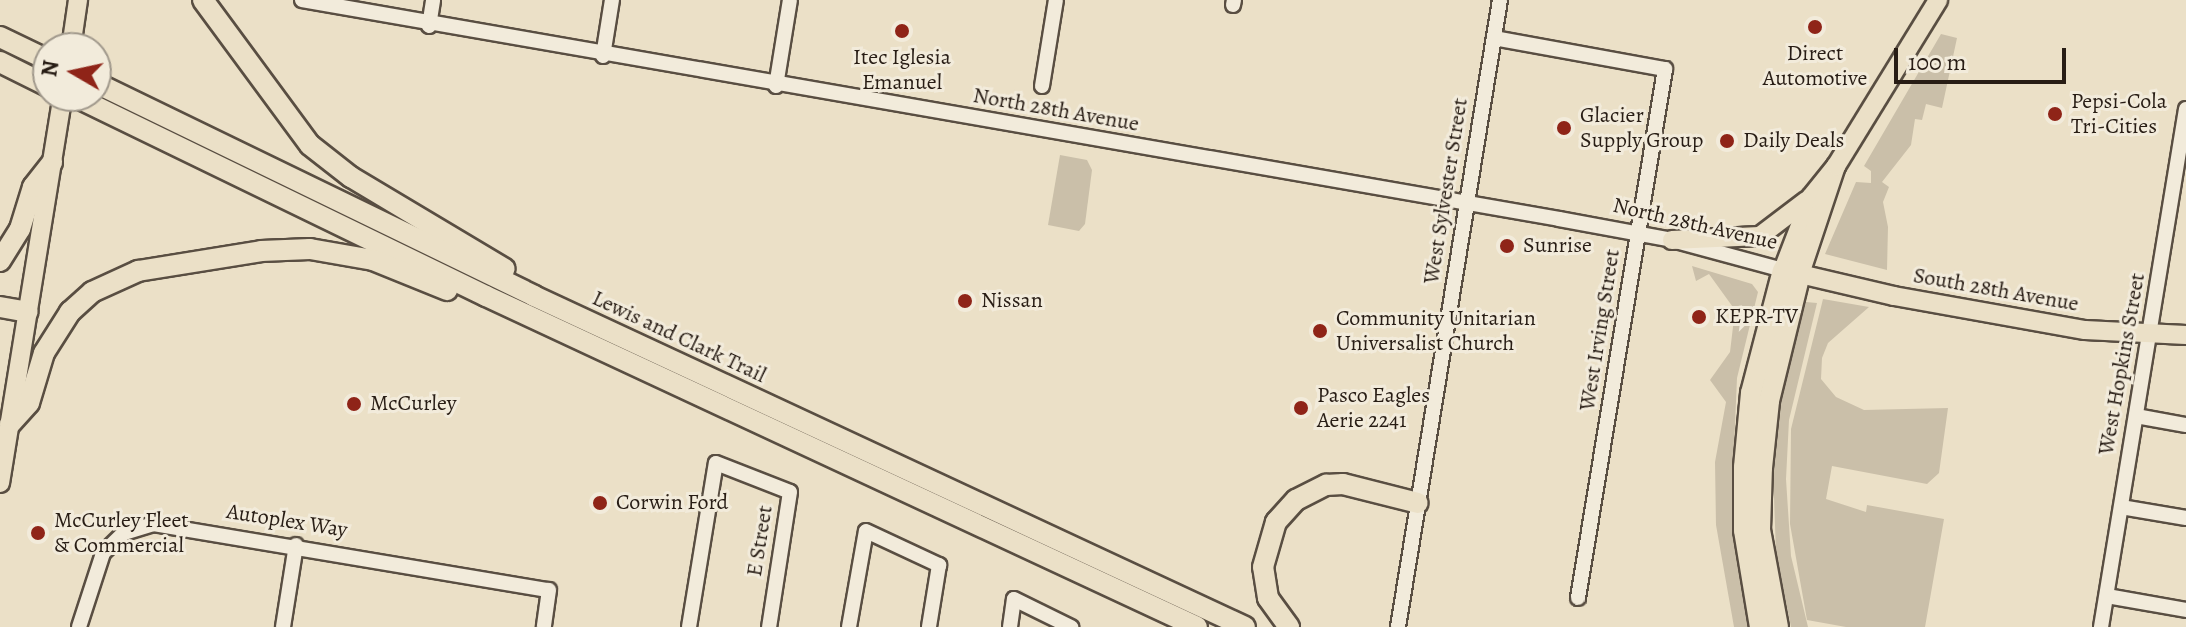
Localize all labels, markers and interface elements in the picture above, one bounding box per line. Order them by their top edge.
marker: Direct Automotive [1806,18,1824,36]
marker: Itec Iglesia Emanuel [893,22,911,40]
north arrow [32,32,112,112]
scale bar [1898,32,2070,82]
place label: Direct Automotive [1763,40,1867,92]
place label: Itec Iglesia Emanuel [853,44,951,96]
text: 100 m [1908,46,1967,78]
text: N [34,58,66,79]
street label: North 28th Avenue [971,82,1141,138]
place label: Pepsi-Cola Tri-Cities [2071,88,2167,140]
street label: West Sylvester Street [1418,96,1474,286]
place label: Glacier Supply Group [1580,102,1703,154]
marker: Pepsi-Cola Tri-Cities [2046,105,2064,123]
marker: Glacier Supply Group [1555,119,1573,137]
place label: Daily Deals [1743,128,1844,154]
marker: Daily Deals [1718,132,1736,150]
street label: North 28th Avenue [1610,192,1780,256]
place label: Sunrise [1523,233,1592,259]
marker: Sunrise [1498,237,1516,255]
street label: West Irving Street [1574,247,1626,413]
street label: South 28th Avenue [1911,262,2081,318]
street label: West Hopkins Street [2093,271,2151,457]
street label: Lewis and Clark Trail [588,285,770,389]
place label: Nissan [981,288,1043,314]
marker: Nissan [956,292,974,310]
place label: KEPR-TV [1715,304,1798,330]
place label: Community Unitarian Universalist Church [1336,305,1536,356]
marker: KEPR-TV [1690,308,1708,326]
marker: Community Unitarian Universalist Church [1311,322,1329,340]
place label: Pasco Eagles Aerie 2241 [1317,382,1430,434]
place label: McCurley [370,391,457,417]
marker: McCurley [345,395,363,413]
marker: Pasco Eagles Aerie 2241 [1292,399,1310,417]
place label: Corwin Ford [616,490,728,516]
marker: Corwin Ford [591,494,609,512]
street label: Autoplex Way [225,498,349,544]
street label: E Street [741,504,779,578]
place label: McCurley Fleet & Commercial [54,507,189,558]
marker: McCurley Fleet & Commercial [29,524,47,542]

